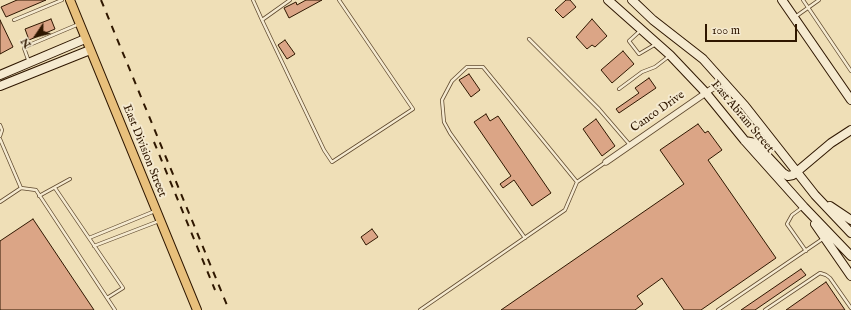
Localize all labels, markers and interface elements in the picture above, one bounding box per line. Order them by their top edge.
north arrow [16,16,56,56]
scale bar [707,16,799,42]
text: 100 m [712,23,740,38]
text: N [18,35,35,51]
street label: East Abram Street [707,78,777,156]
street label: Canco Drive [628,88,688,136]
street label: East Division Street [119,103,169,199]

